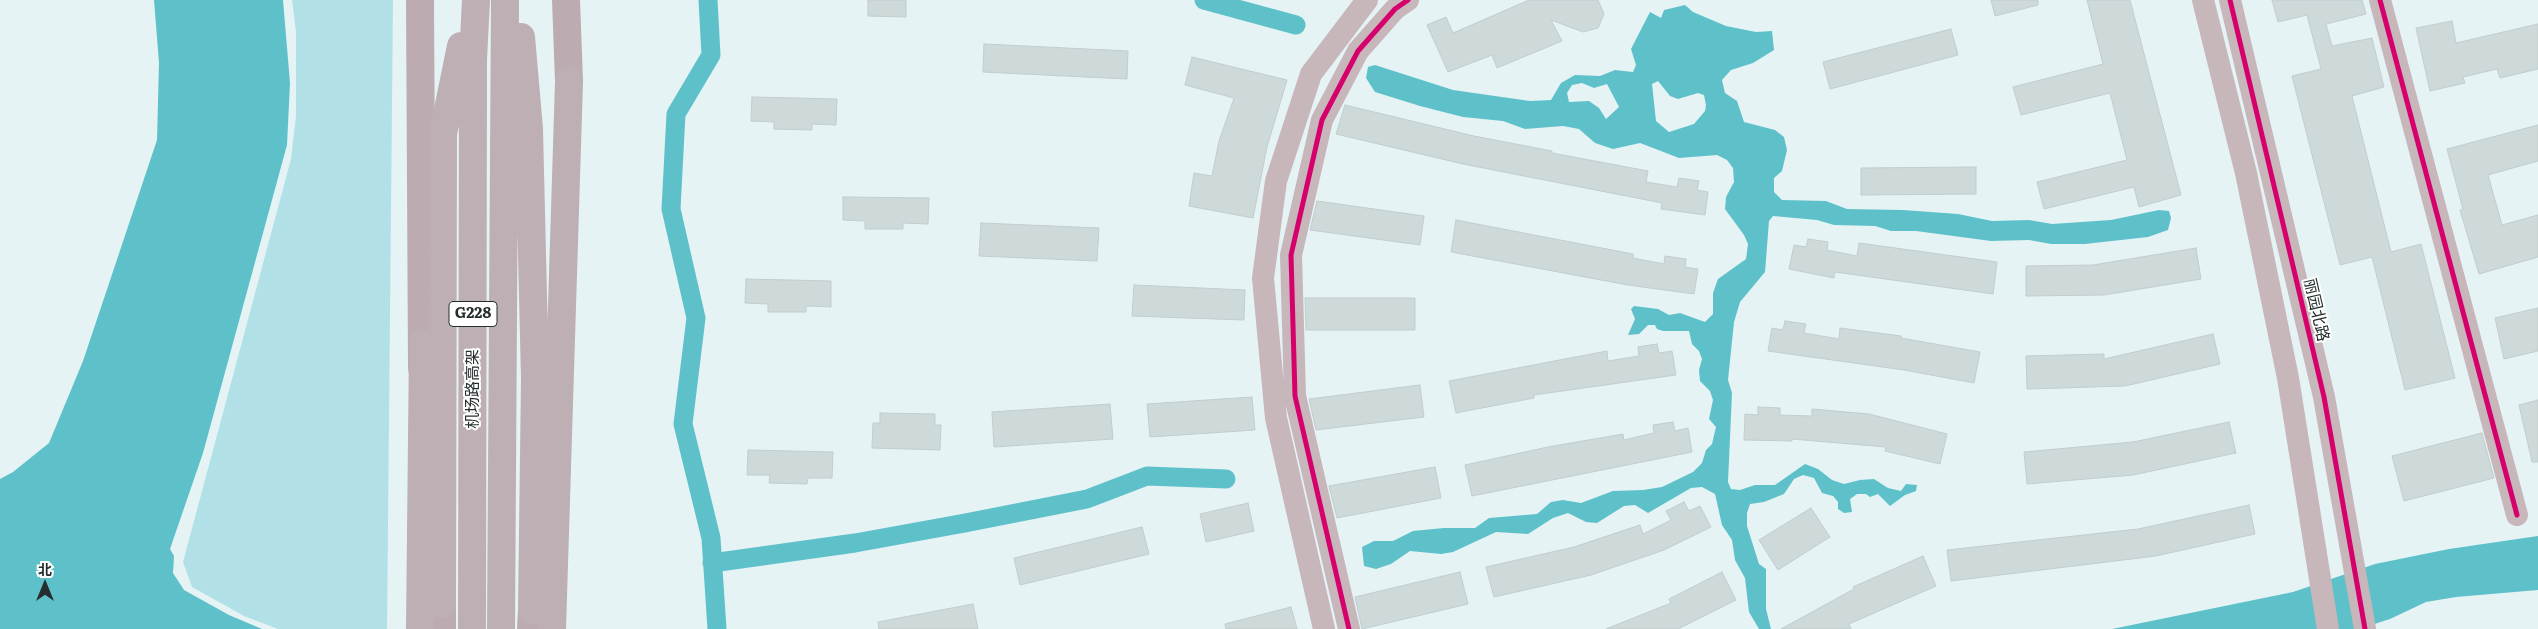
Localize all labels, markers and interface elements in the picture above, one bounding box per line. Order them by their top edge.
street label: 丽园北路 [2299,277,2333,343]
road number: G228 [449,302,497,326]
street label: 机场路高架 [463,349,483,429]
north arrow [20,559,70,609]
text: 北 [38,559,52,579]

